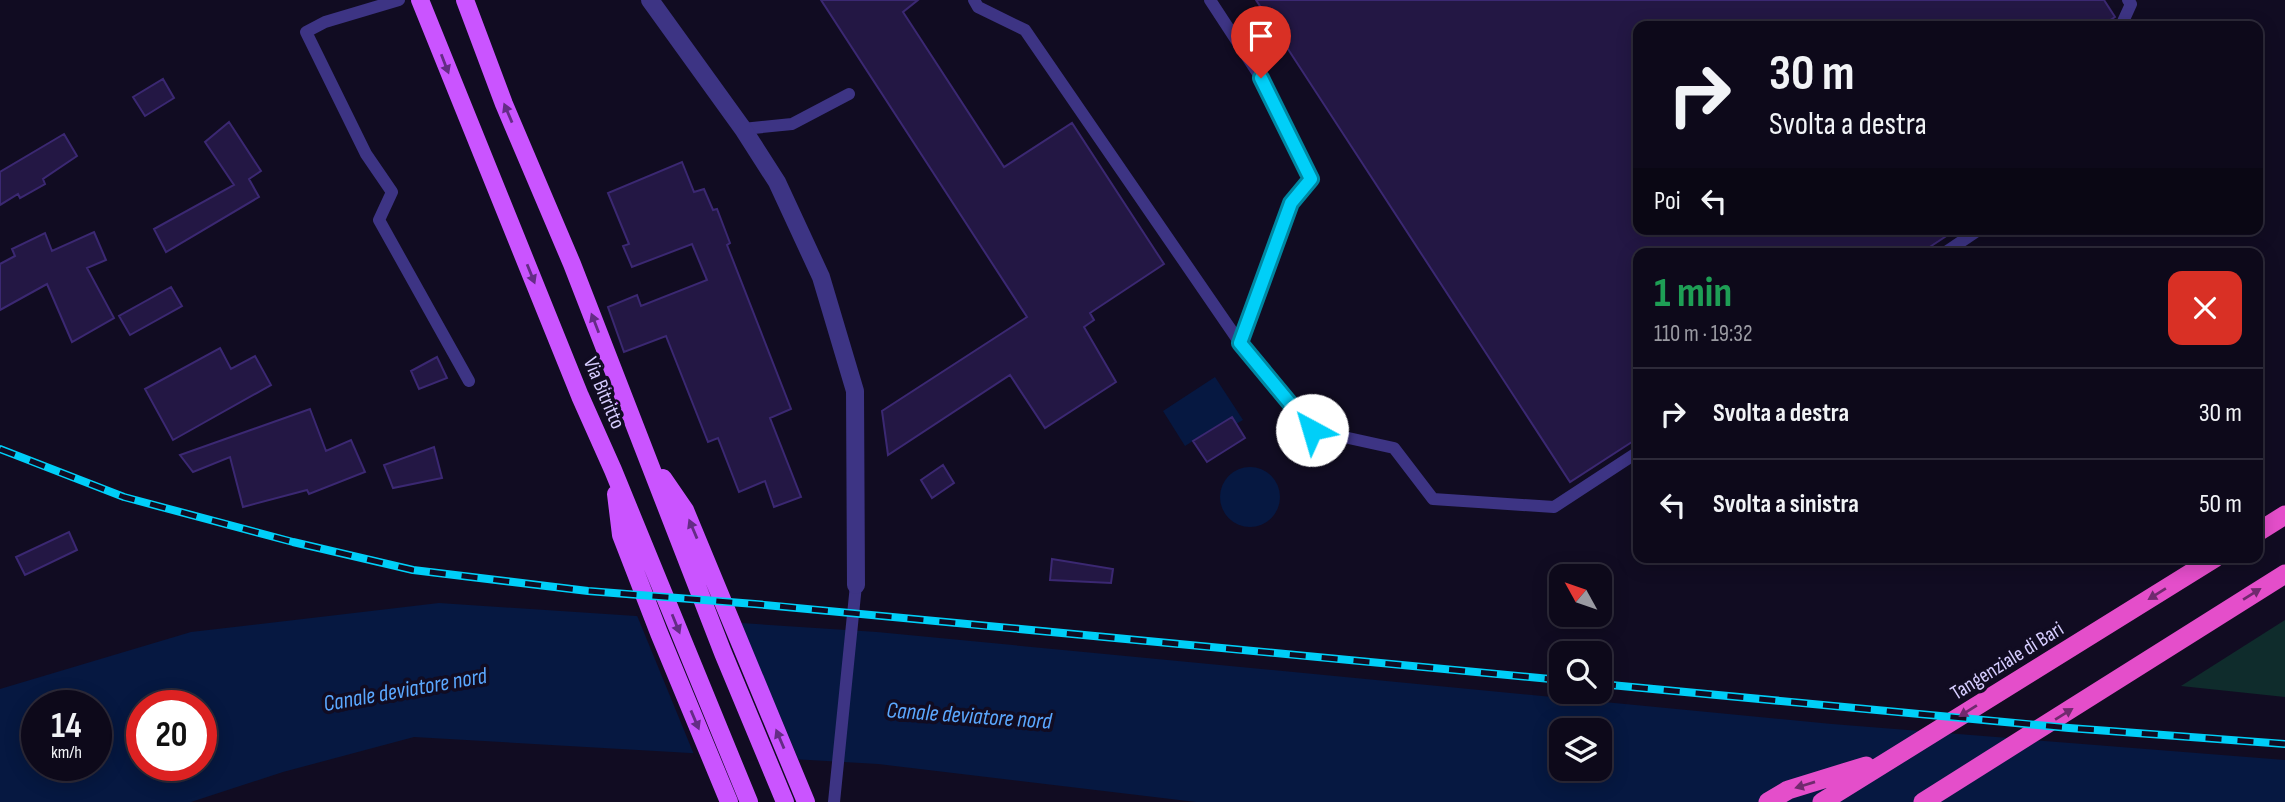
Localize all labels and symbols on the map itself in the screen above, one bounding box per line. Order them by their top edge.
pin [1231,6,1291,78]
one-way arrow [439,53,450,74]
one-way arrow [502,103,514,123]
one-way arrow [526,264,537,285]
one-way arrow [590,313,601,334]
street label: Via Bitritto [578,353,630,433]
position arrow [1275,393,1349,467]
one-way arrow [687,519,699,539]
north arrow [1549,564,1612,626]
one-way arrow [2147,588,2167,601]
one-way arrow [2243,588,2262,601]
one-way arrow [670,614,681,635]
street label: Tangenziale di Bari [1946,616,2068,706]
water label: Canale deviatore nord [321,662,490,718]
speed limit sign: 20 [126,690,217,781]
water label: Canale deviatore nord [885,696,1053,736]
one-way arrow [1958,705,1978,718]
one-way arrow [2054,707,2073,720]
one-way arrow [689,709,700,730]
one-way arrow [775,728,786,749]
one-way arrow [1794,780,1815,790]

